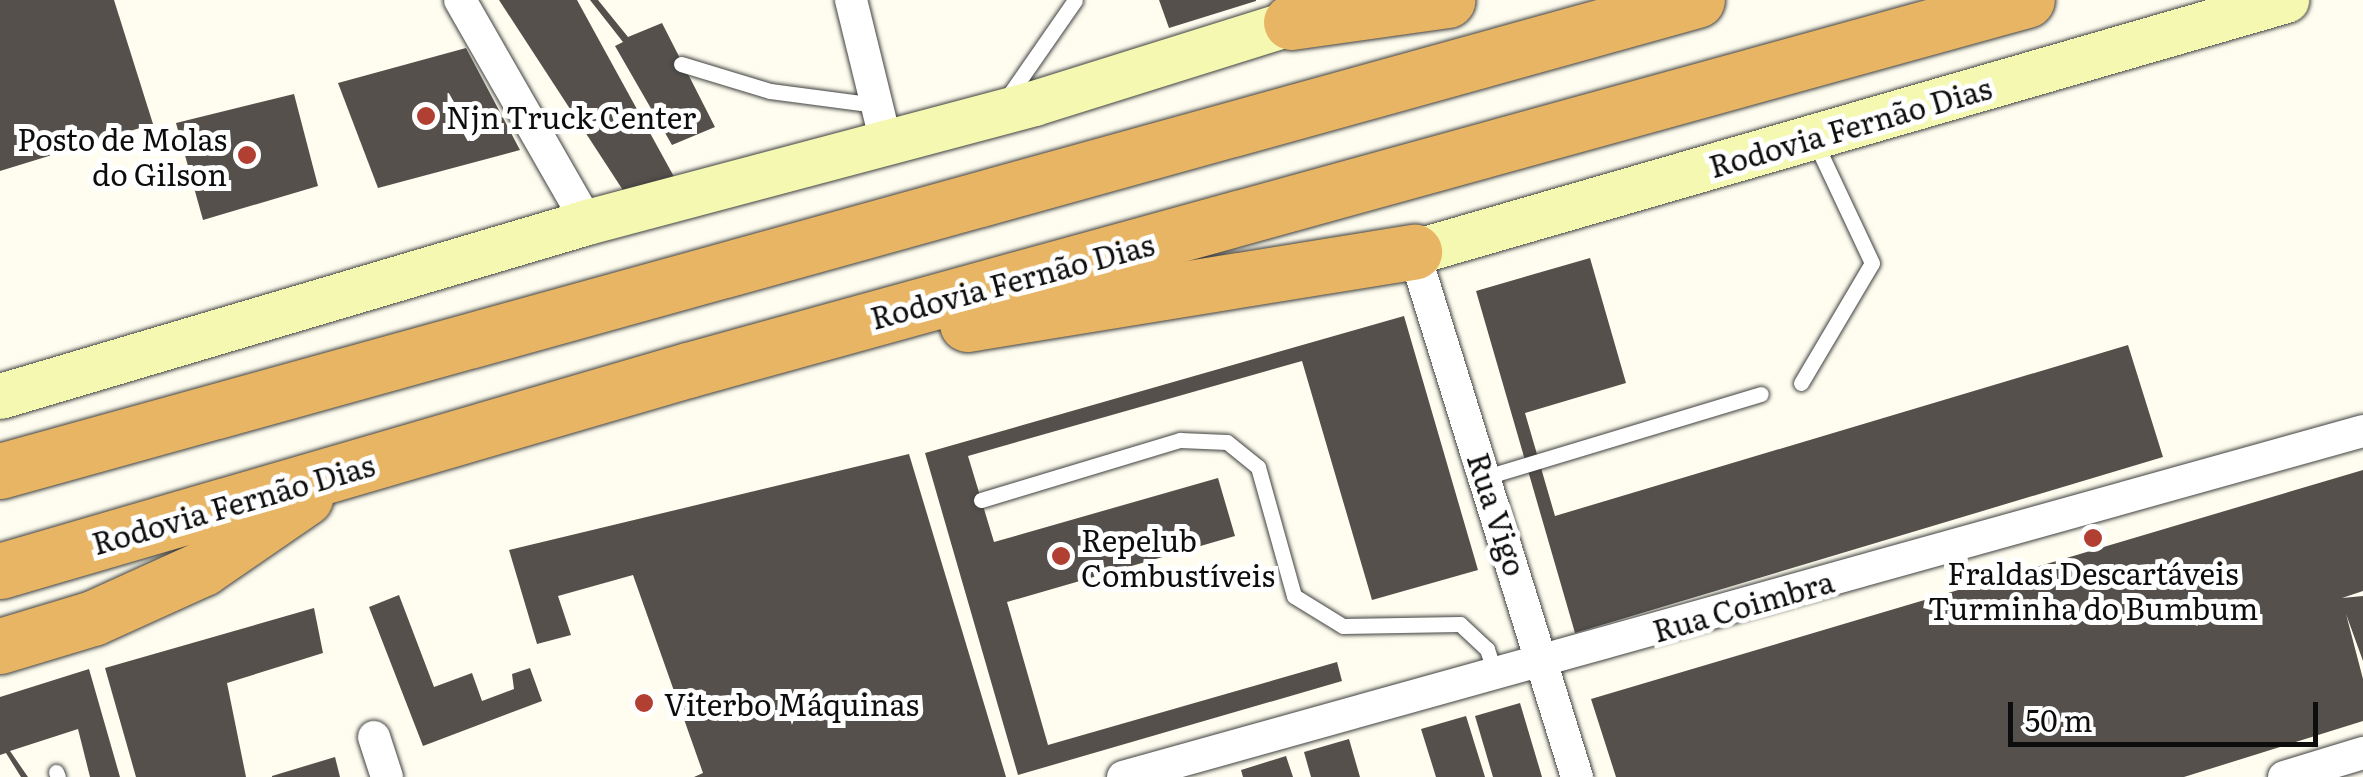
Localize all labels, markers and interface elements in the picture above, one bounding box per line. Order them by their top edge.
street label: Rodovia Fernão Dias [1705,68,1995,184]
place label: Njn Truck Center [446,98,696,134]
marker: Njn Truck Center [415,105,437,127]
place label: Posto de Molas do Gilson [17,120,227,190]
marker: Posto de Molas do Gilson [236,144,258,166]
street label: Rodovia Fernão Dias [866,225,1158,335]
street label: Rodovia Fernão Dias [88,445,378,561]
street label: Rua Vigo [1461,448,1535,580]
place label: Repelub Combustíveis [1081,521,1275,592]
marker: Fraldas Descartáveis Turminha do Bumbum [2082,527,2104,549]
marker: Repelub Combustíveis [1050,545,1072,567]
place label: Fraldas Descartáveis Turminha do Bumbum [1928,554,2258,624]
street label: Rua Coimbra [1648,562,1838,648]
scale bar [2013,682,2323,744]
place label: Viterbo Máquinas [664,685,919,721]
marker: Viterbo Máquinas [633,692,655,714]
text: 50 m [2025,697,2093,741]

